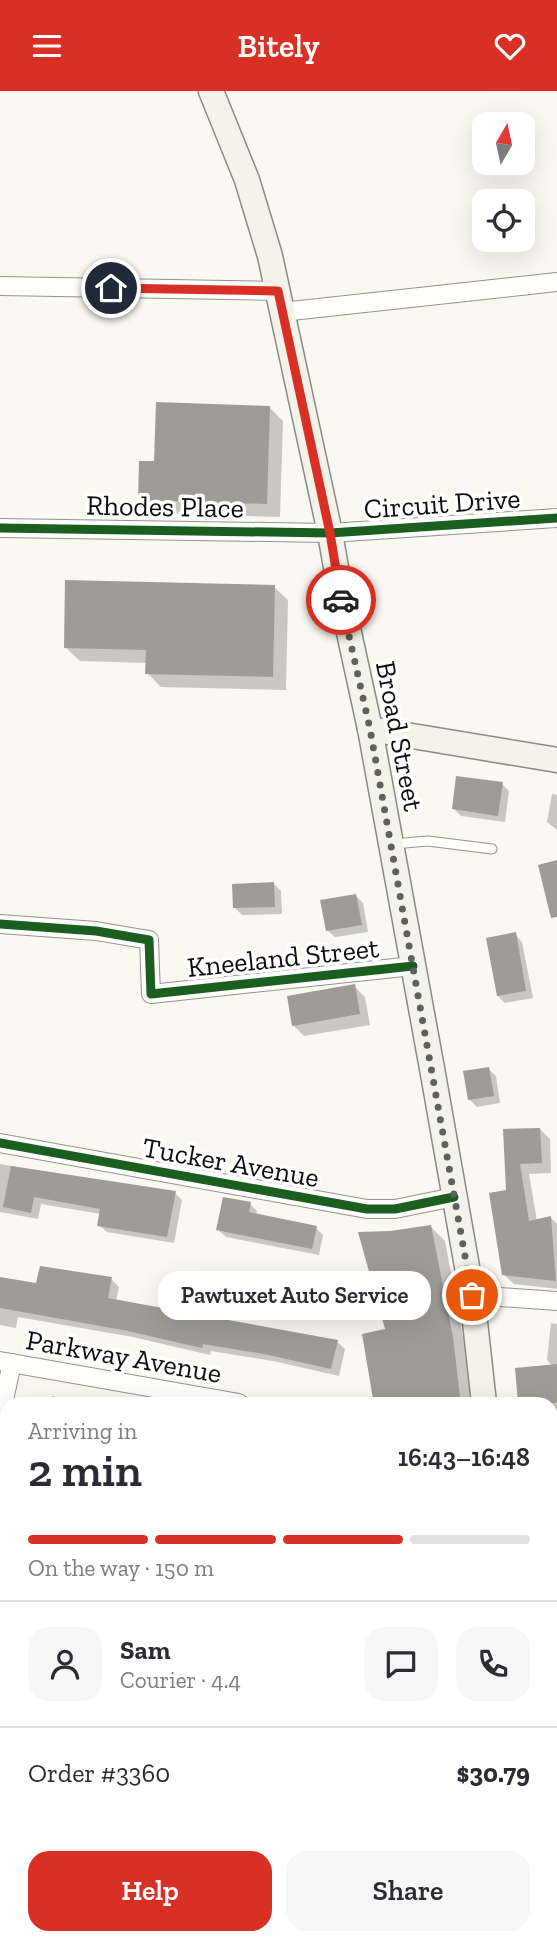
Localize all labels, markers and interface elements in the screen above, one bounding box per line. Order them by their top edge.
icon: menu [28,27,66,65]
text: Bitely [238,27,319,65]
icon: heart [491,27,529,65]
north arrow [472,112,536,175]
map controls [472,112,535,252]
button: locate [472,189,535,252]
pin [81,258,141,318]
icon: home [92,269,130,307]
street label: Circuit Drive [363,482,521,525]
street label: Rhodes Place [86,489,244,524]
courier [306,565,376,635]
icon: car [322,581,360,619]
street label: Broad Street [369,658,430,814]
street label: Kneeland Street [185,931,381,984]
street label: Tucker Avenue [140,1131,322,1194]
pin [442,1265,502,1325]
callout: Pawtuxet Auto Service [157,1271,430,1319]
icon: bag [453,1276,491,1314]
text: Pawtuxet Auto Service [181,1281,408,1309]
street label: Parkway Avenue [24,1323,224,1390]
text: Arriving in [28,1417,137,1445]
text: 16:43–16:48 [398,1441,530,1473]
text: 2 min [28,1443,142,1498]
text: On the way · 150 m [28,1554,214,1582]
button: person [28,1627,102,1701]
button: chat [364,1627,438,1701]
button: phone [456,1627,530,1701]
text: Sam [120,1634,170,1666]
text: Courier · 4.4 [120,1666,241,1694]
text: Order #3360 [28,1757,170,1789]
text: $30.79 [456,1757,530,1789]
button: Help [28,1851,272,1931]
button: Share [286,1851,530,1931]

